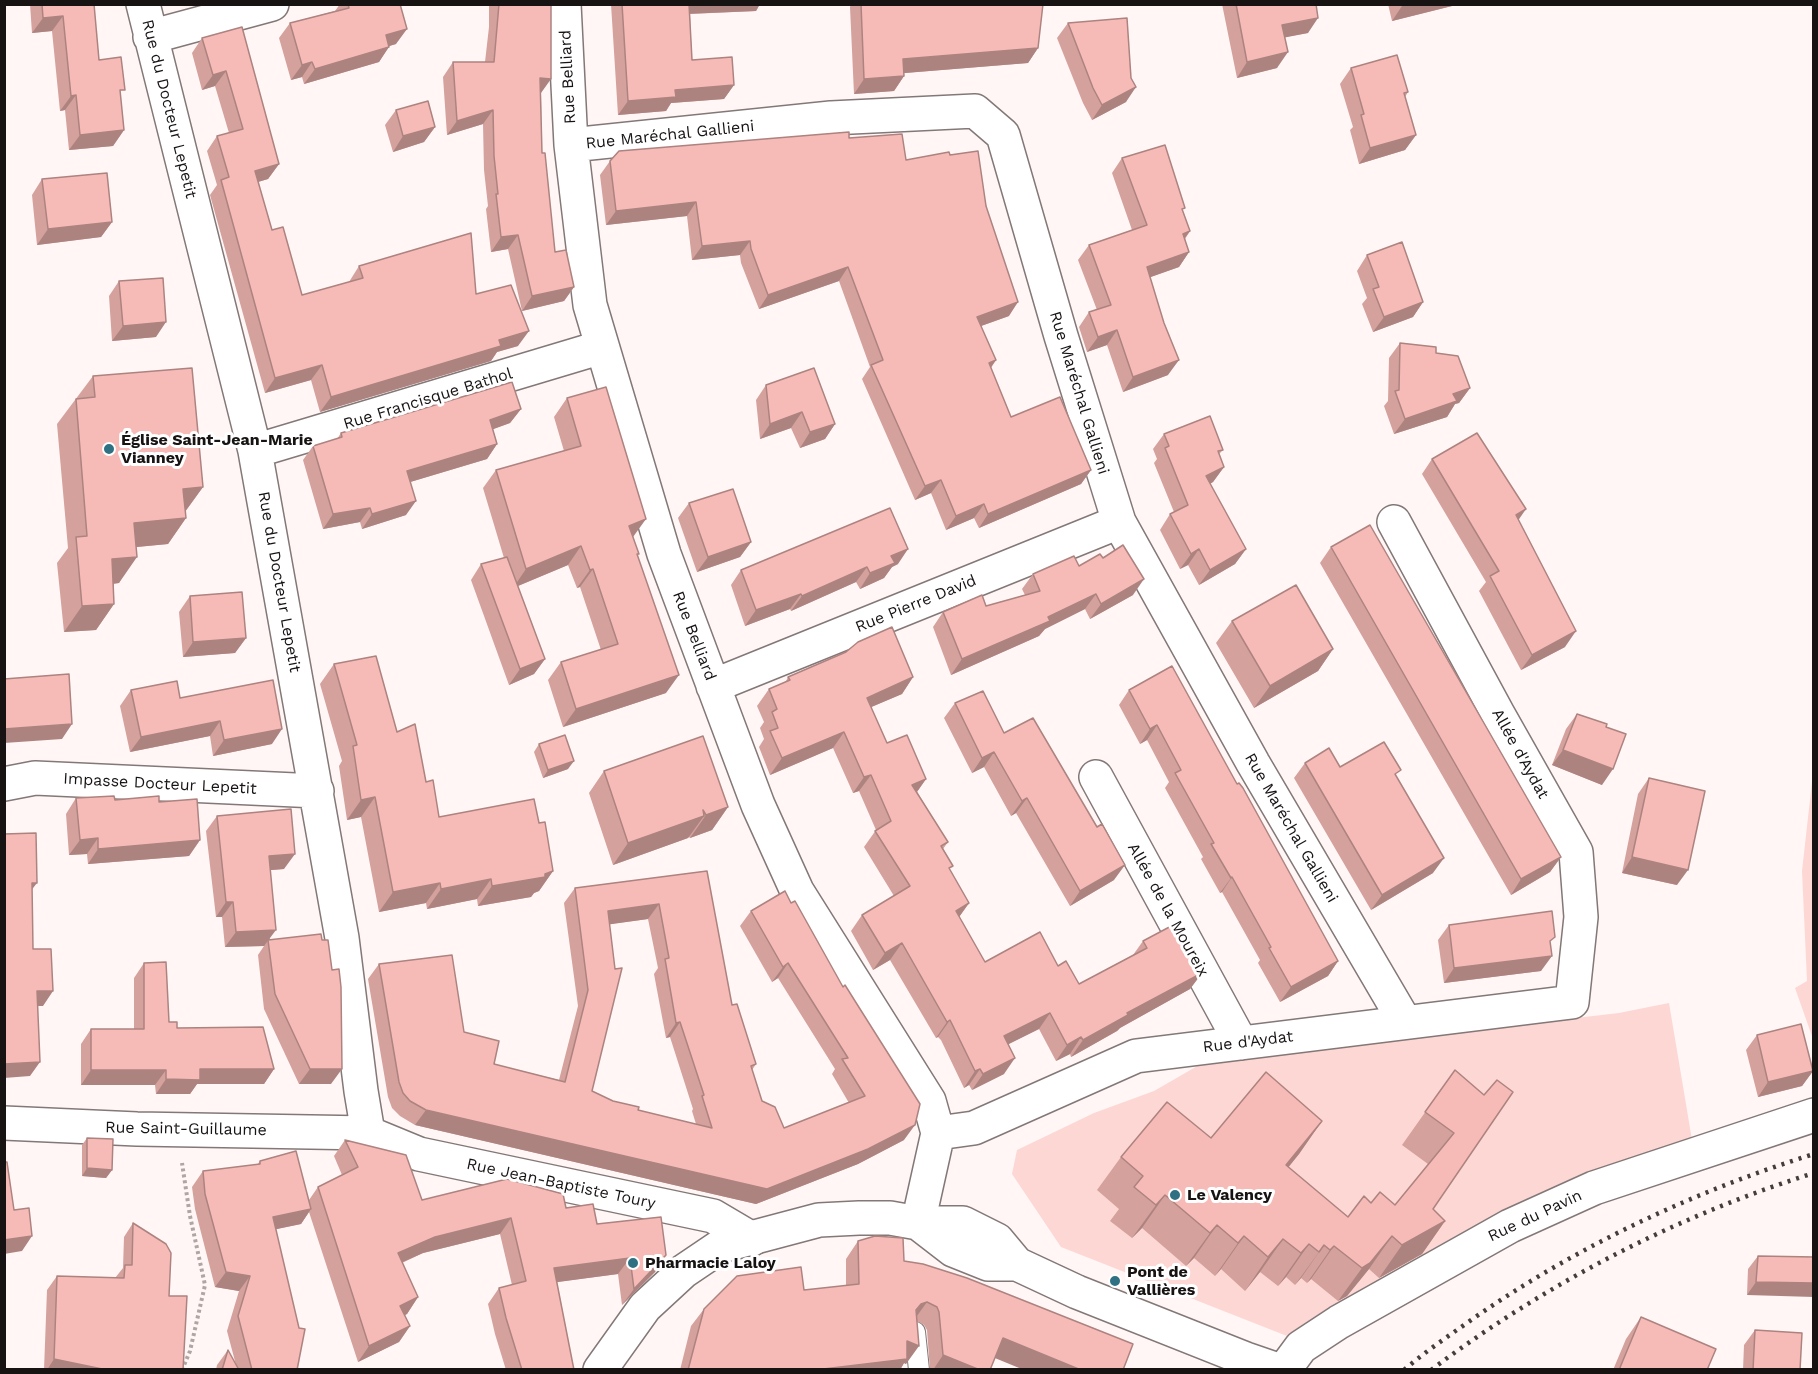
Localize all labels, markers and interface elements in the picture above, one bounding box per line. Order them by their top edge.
street label: Rue du Docteur Lepetit [137,18,201,200]
street label: Rue Belliard [556,30,580,124]
street label: Rue Maréchal Gallieni [585,117,755,153]
street label: Rue Maréchal Gallieni [1045,309,1113,477]
street label: Rue Francisque Bathol [341,364,515,434]
place label: Église Saint-Jean-Marie Vianney [121,430,313,468]
marker: Église Saint-Jean-Marie Vianney [102,442,116,456]
street label: Rue du Docteur Lepetit [254,490,304,674]
street label: Rue Pierre David [853,571,979,637]
street label: Rue Belliard [668,589,720,683]
street label: Allée d'Aydat [1487,706,1553,802]
street label: Rue Maréchal Gallieni [1240,750,1342,906]
street label: Impasse Docteur Lepetit [63,769,257,799]
street label: Allée de la Moureix [1123,840,1213,980]
street label: Rue d'Aydat [1202,1027,1294,1057]
street label: Rue Saint-Guillaume [105,1118,267,1140]
street label: Rue Jean-Baptiste Toury [465,1155,657,1213]
place label: Le Valency [1187,1185,1272,1205]
street label: Rue du Pavin [1485,1186,1585,1246]
marker: Le Valency [1168,1188,1182,1202]
place label: Pharmacie Laloy [645,1253,776,1273]
marker: Pharmacie Laloy [626,1256,640,1270]
place label: Pont de Vallières [1127,1262,1195,1300]
marker: Pont de Vallières [1108,1274,1122,1288]

